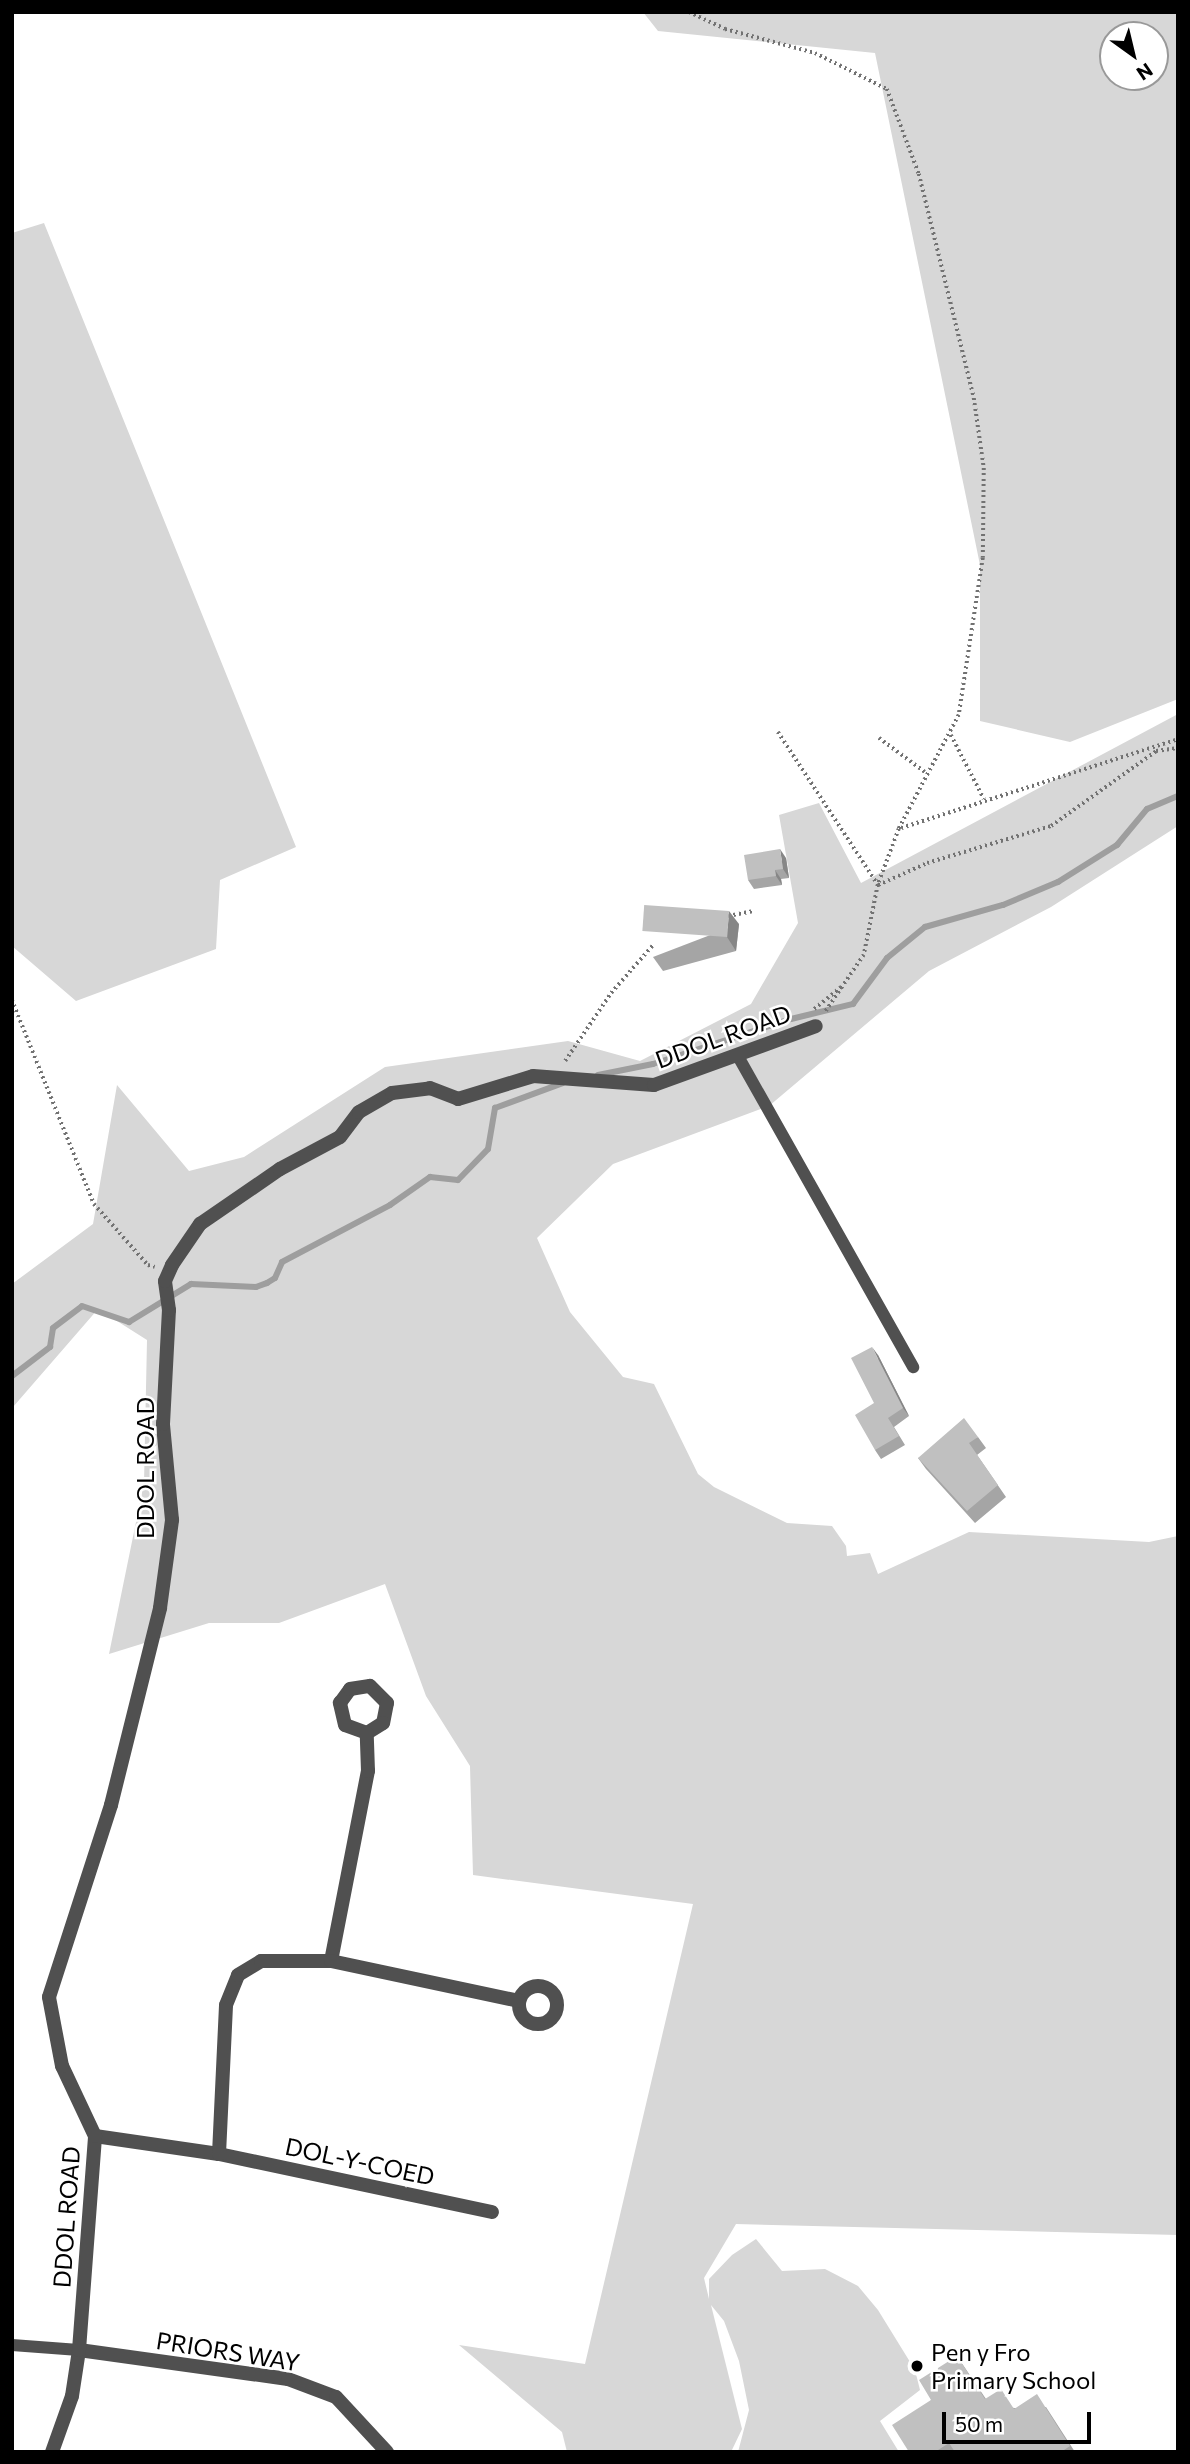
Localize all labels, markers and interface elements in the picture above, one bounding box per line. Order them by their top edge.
north arrow [1099,21,1169,91]
text: N [1133,59,1157,86]
street label: DDOL ROAD [651,998,795,1074]
street label: DDOL ROAD [131,1397,159,1539]
street label: DOL-Y-COED [283,2131,437,2191]
street label: DDOL ROAD [47,2145,85,2289]
street label: PRIORS WAY [154,2325,302,2377]
place label: Pen y Fro Primary School [931,2338,1096,2394]
marker: Pen y Fro Primary School [909,2358,925,2374]
scale bar [945,2398,1094,2442]
text: 50 m [955,2411,1003,2436]

